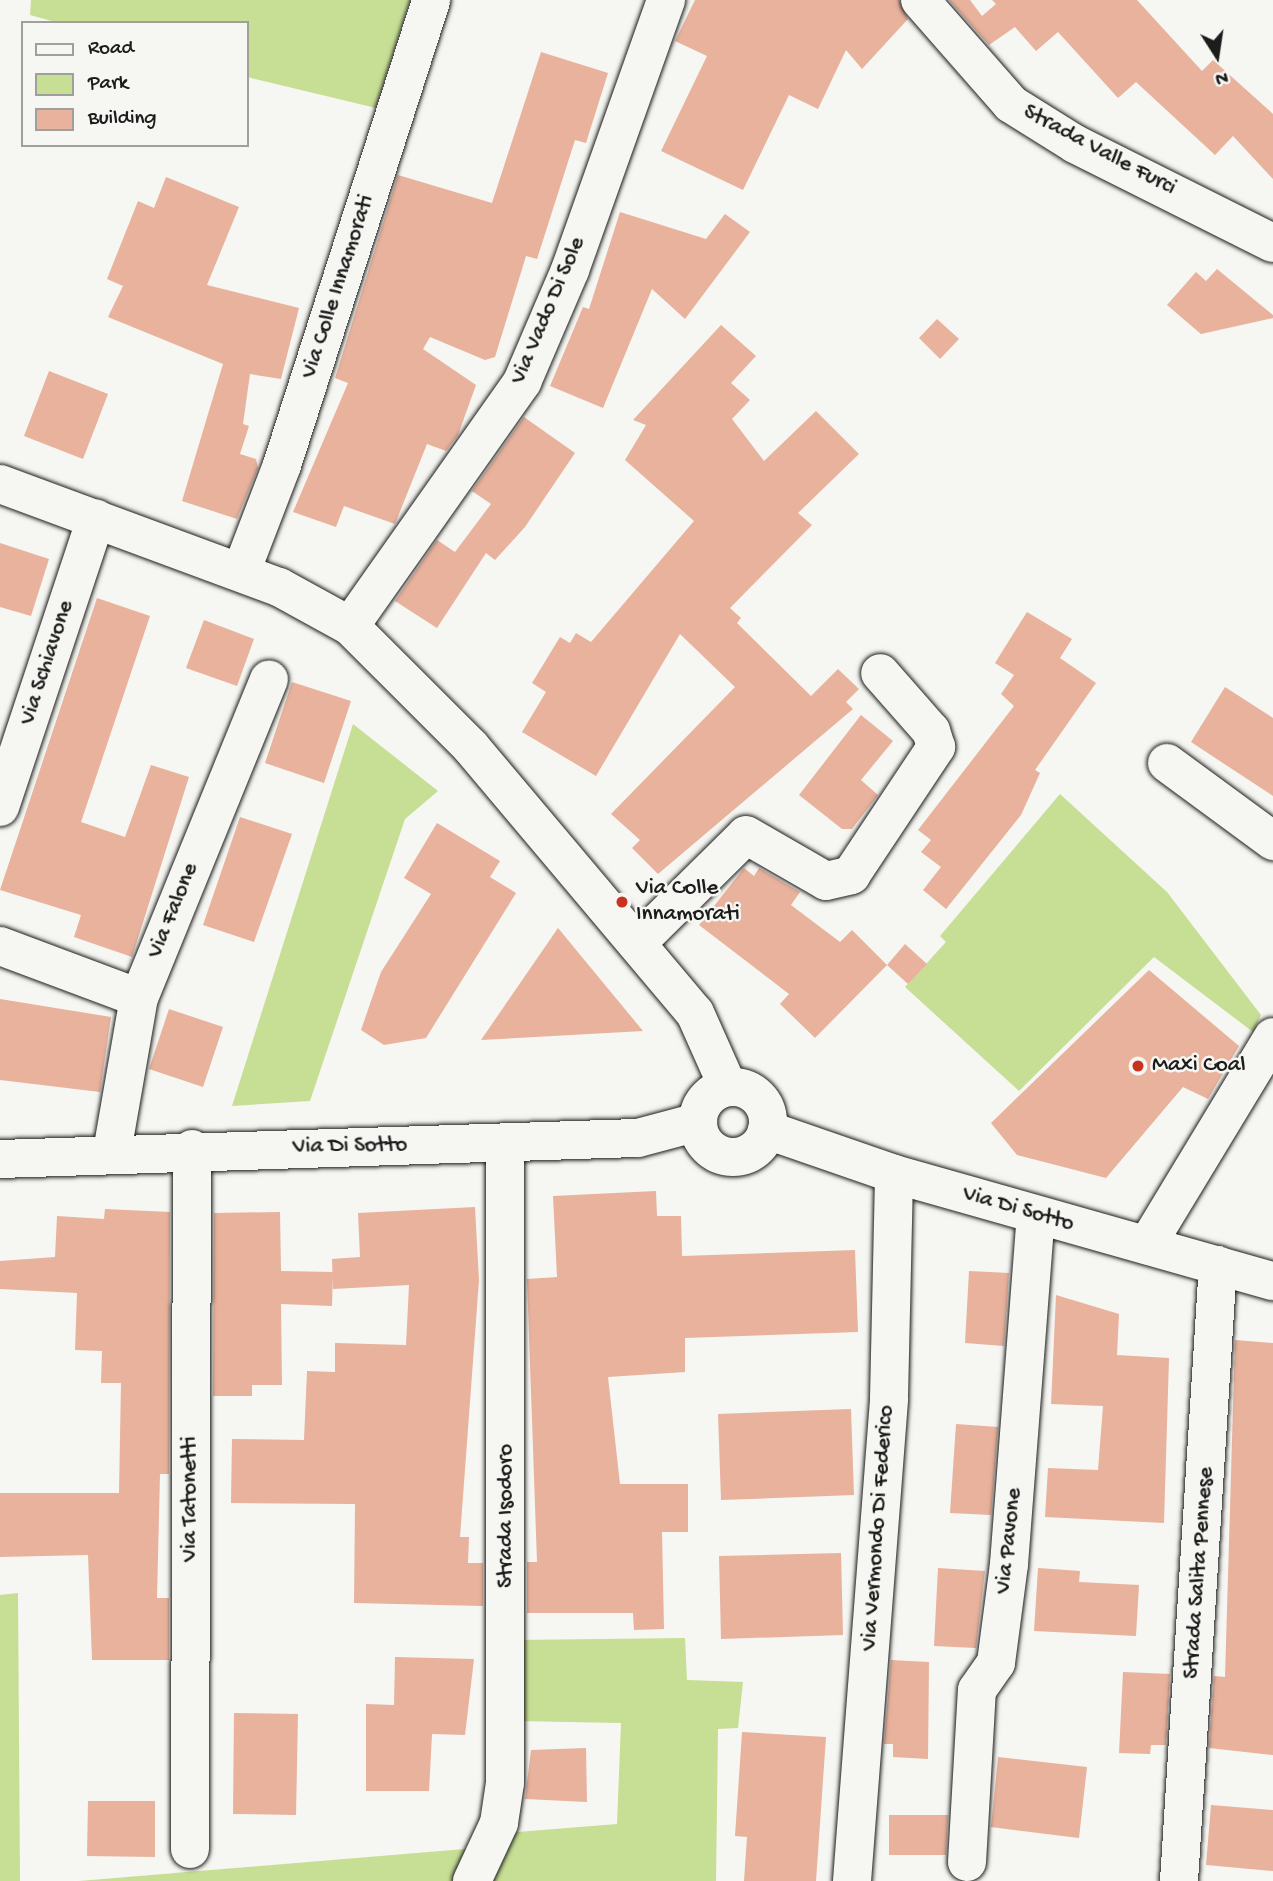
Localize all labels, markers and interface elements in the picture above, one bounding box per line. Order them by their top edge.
legend [21,21,248,147]
north arrow [1182,21,1252,91]
text: Road [88,37,134,62]
text: N [1213,64,1230,90]
text: Park [88,72,128,97]
street label: Strada Valle Furci [1018,99,1180,203]
text: Building [88,107,157,132]
street label: Via Colle Innamorati [296,192,382,382]
street label: Via Vado Di Sole [506,233,592,389]
street label: Via Schiavone [15,597,81,729]
street label: Via Falone [142,859,206,963]
place label: Via Colle Innamorati [636,875,740,929]
marker: Via Colle Innamorati [614,894,630,910]
place label: Maxi Coal [1152,1052,1245,1080]
marker: Maxi Coal [1130,1058,1146,1074]
street label: Via Di Sotto [292,1132,408,1162]
street label: Via Di Sotto [959,1181,1077,1239]
street label: Via Vermondo Di Federico [857,1404,901,1652]
street label: Via Tatonetti [177,1436,205,1562]
street label: Strada Isodoro [493,1444,521,1588]
street label: Strada Salita Pennese [1179,1466,1221,1680]
street label: Via Pavone [991,1487,1029,1595]

